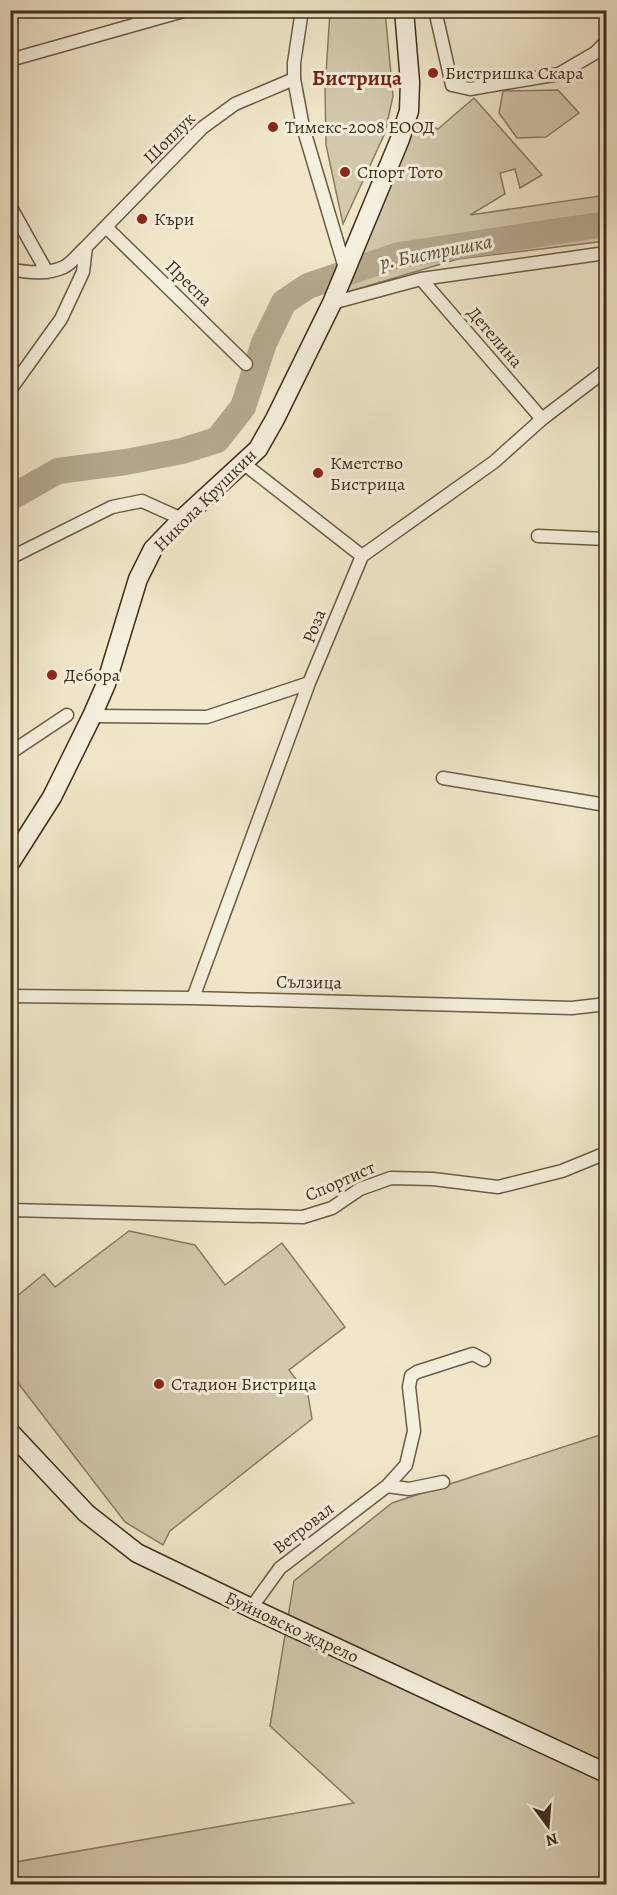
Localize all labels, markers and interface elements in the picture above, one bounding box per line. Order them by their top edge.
place label: Бистришка Скара [445,61,584,85]
district label: Бистрица [312,64,402,92]
marker: Бистришка Скара [426,66,440,80]
street label: Шоплук [138,107,200,169]
place label: Тимекс-2008 ЕООД [285,115,435,139]
marker: Тимекс-2008 ЕООД [266,120,280,134]
place label: Спорт Тото [357,160,443,184]
marker: Спорт Тото [338,165,352,179]
place label: Къри [154,207,194,231]
marker: Къри [135,212,149,226]
water label: р. Бистришка [377,228,494,276]
street label: Преспа [160,255,218,312]
street label: Детелина [462,301,529,373]
street label: Никола Крушкин [148,443,262,557]
place label: Кметство Бистрица [330,451,406,496]
marker: Кметство Бистрица [311,466,325,480]
street label: Роза [296,605,332,646]
place label: Дебора [64,663,121,687]
marker: Дебора [45,668,59,682]
street label: Сълзица [276,969,343,995]
street label: Спортист [301,1155,379,1207]
place label: Стадион Бистрица [171,1372,317,1396]
marker: Стадион Бистрица [152,1377,166,1391]
street label: Ветровал [268,1497,338,1559]
street label: Буйновско ждрело [221,1585,363,1669]
north arrow [518,1796,578,1856]
text: N [543,1827,560,1852]

